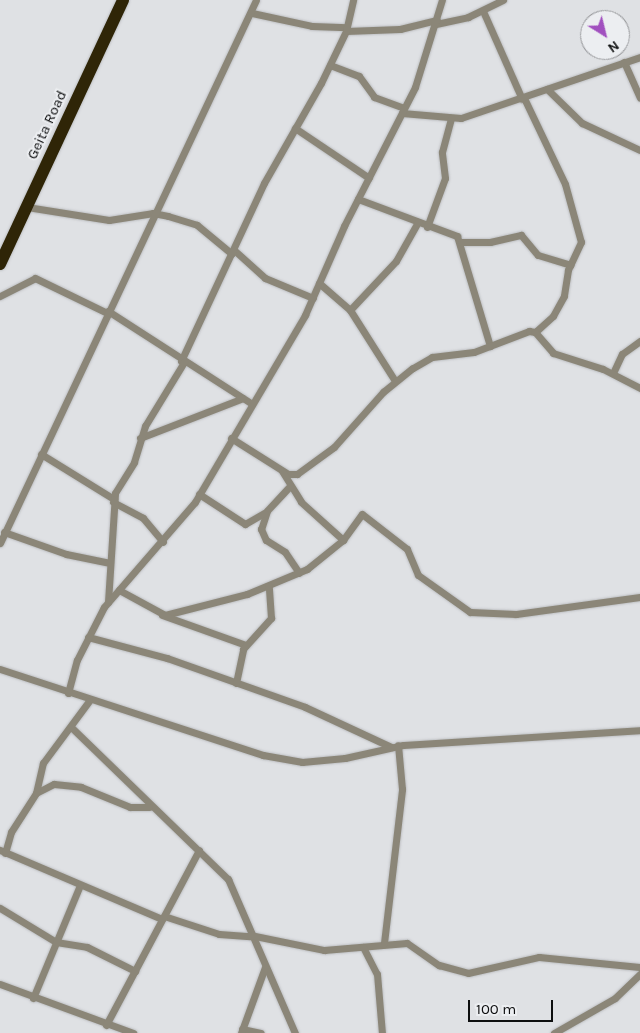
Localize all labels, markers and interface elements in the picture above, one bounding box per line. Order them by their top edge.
north arrow [580,10,630,60]
text: N [604,37,623,57]
street label: Geita Road [23,88,71,162]
scale bar [470,990,555,1022]
text: 100 m [476,1000,516,1018]

